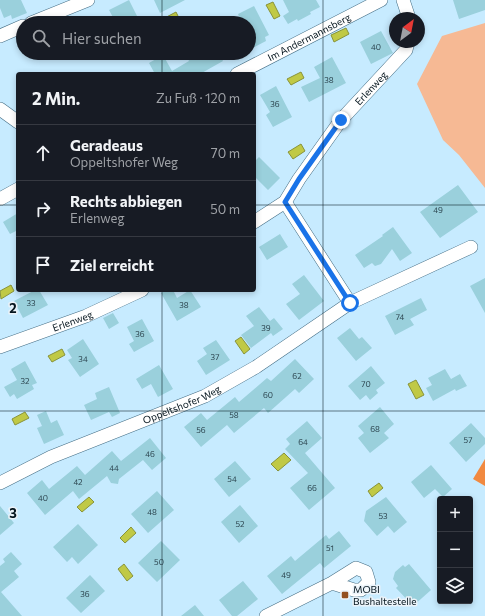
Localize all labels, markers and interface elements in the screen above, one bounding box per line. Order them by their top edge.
street label: Im Andermannsberg [265,10,353,63]
north arrow [389,12,425,48]
search box [16,16,256,60]
icon: search [30,27,52,49]
text: Hier suchen [62,29,142,47]
house number: 40 [371,42,381,52]
street label: Erlenweg [352,68,390,107]
house number: 38 [324,75,334,85]
text: 2 Min. [32,88,80,109]
text: Zu Fuß · 120 m [156,90,240,106]
house number: 36 [270,99,280,109]
route end [332,111,350,129]
text: Geradeaus [70,136,143,154]
icon: ahead [32,142,54,164]
text: 70 m [211,145,240,161]
text: Oppeltshofer Weg [70,154,178,170]
text: Rechts abbiegen [70,192,182,210]
icon: right [32,198,54,220]
text: 50 m [210,201,240,217]
house number: 49 [433,205,443,215]
text: Erlenweg [70,210,124,226]
icon: arrive [32,254,54,276]
text: Ziel erreicht [70,256,154,274]
route start [341,294,359,312]
house number: 33 [26,298,36,308]
text: 2 [9,300,17,316]
house number: 38 [179,300,189,310]
street label: Erlenweg [51,308,95,334]
house number: 74 [396,312,404,322]
house number: 39 [261,323,271,333]
house number: 36 [135,329,145,339]
house number: 37 [211,352,219,362]
house number: 34 [78,354,88,364]
house number: 62 [292,371,302,381]
house number: 32 [21,376,30,386]
house number: 70 [361,379,371,389]
street label: Oppeltshofer Weg [141,382,223,426]
house number: 60 [263,390,273,400]
house number: 58 [229,410,239,420]
house number: 68 [370,424,380,434]
house number: 56 [196,425,206,435]
house number: 57 [464,435,472,445]
house number: 64 [298,437,308,447]
house number: 46 [145,449,155,459]
house number: 44 [109,463,119,473]
house number: 54 [227,474,237,484]
house number: 42 [73,477,83,487]
house number: 66 [307,483,317,493]
house number: 40 [38,493,48,503]
map controls [437,496,473,604]
button: + [437,496,473,532]
text: 3 [9,505,17,521]
house number: 48 [147,507,157,517]
house number: 53 [378,511,388,521]
house number: 52 [235,519,245,529]
button: − [437,532,473,568]
house number: 51 [326,543,334,553]
house number: 50 [154,557,164,567]
button: layers [437,568,473,604]
house number: 49 [281,570,291,580]
place label: MOBI Bushaltestelle [353,583,417,607]
house number: 36 [80,589,90,599]
marker: MOBI Bushaltestelle [340,590,350,600]

